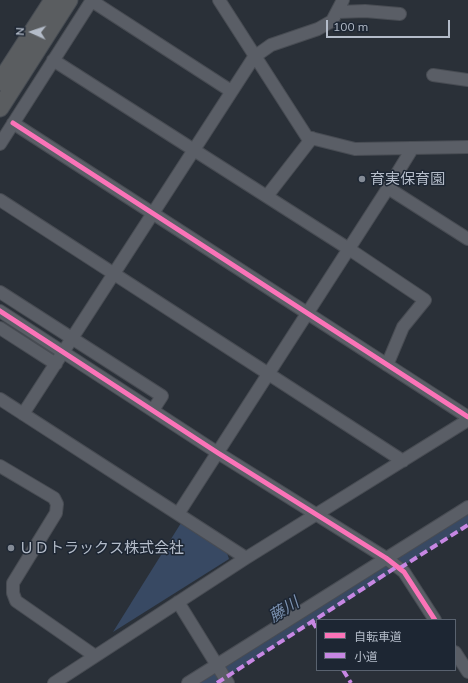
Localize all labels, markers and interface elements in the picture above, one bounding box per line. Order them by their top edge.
north arrow [12,12,52,52]
scale bar [328,12,452,38]
text: 100 m [333,19,368,34]
text: N [13,27,27,36]
place label: 育実保育園 [370,170,445,188]
marker: 育実保育園 [357,174,367,184]
place label: ＵＤトラックス株式会社 [19,539,184,557]
marker: ＵＤトラックス株式会社 [6,543,16,553]
water label: 藤川 [265,593,303,627]
legend [316,619,456,671]
text: 自転車道 [354,629,402,644]
text: 小道 [354,649,378,664]

